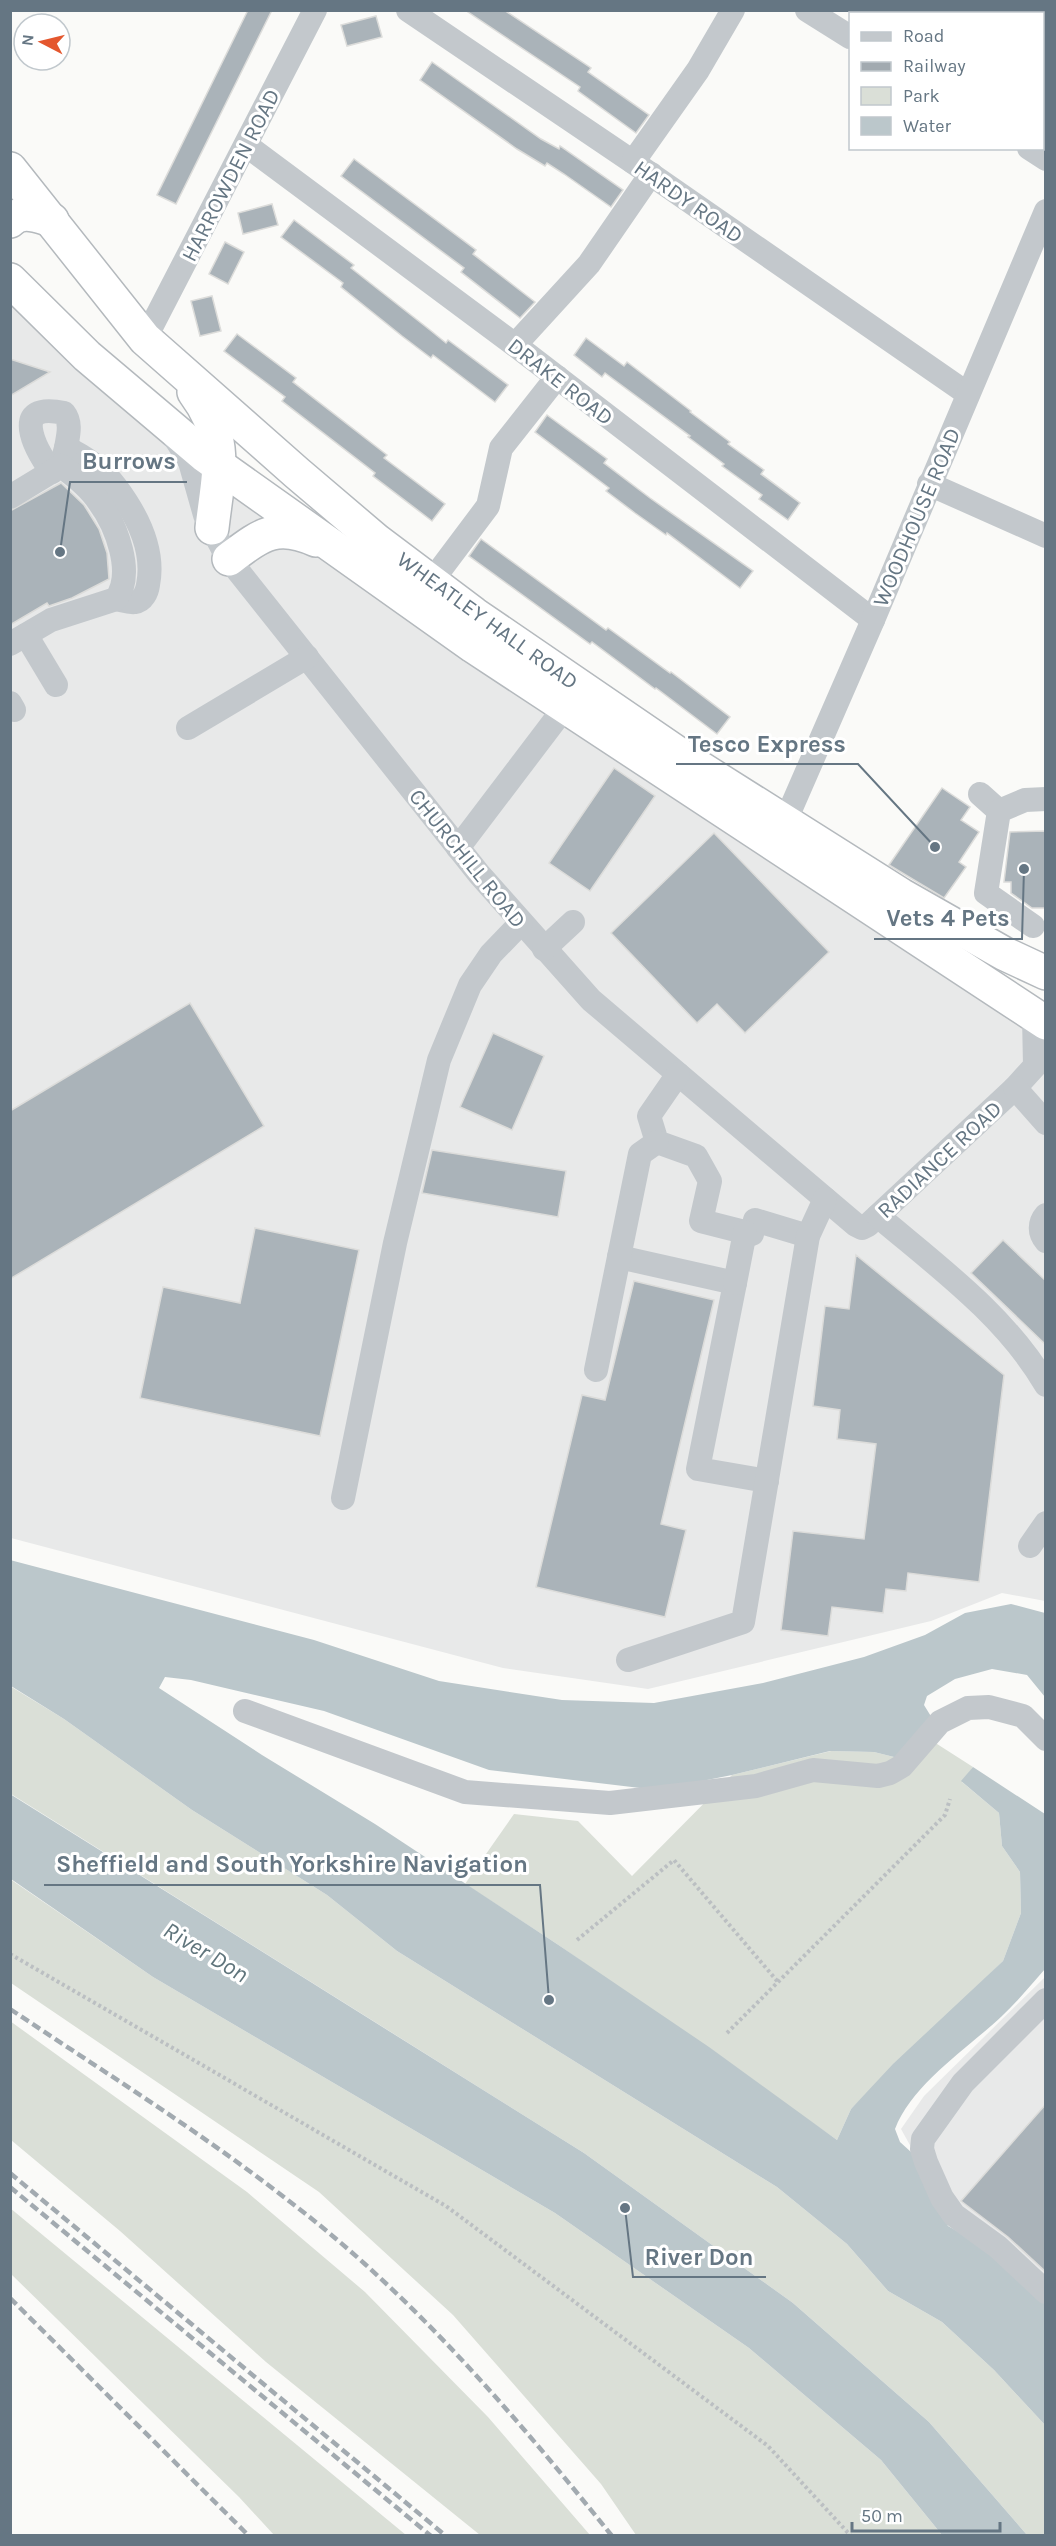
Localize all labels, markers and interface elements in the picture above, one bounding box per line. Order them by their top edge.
north arrow [12,12,72,72]
legend [849,12,1044,150]
text: Road [903,25,944,47]
text: N [17,33,38,47]
text: Railway [903,55,966,77]
street label: HARROWDEN ROAD [176,85,286,266]
text: Park [903,85,940,107]
text: Water [903,115,951,137]
street label: HARDY ROAD [629,155,748,249]
street label: DRAKE ROAD [503,333,618,431]
street label: WOODHOUSE ROAD [868,424,966,611]
callout: Burrows [70,440,187,482]
text: Burrows [82,447,176,475]
street label: WHEATLEY HALL ROAD [392,546,583,695]
callout: Tesco Express [676,722,858,764]
text: Tesco Express [688,730,846,758]
street label: CHURCHILL ROAD [403,784,531,933]
callout: Vets 4 Pets [874,897,1022,939]
text: Vets 4 Pets [886,904,1010,932]
street label: RADIANCE ROAD [872,1096,1007,1224]
callout: Sheffield and South Yorkshire Navigation [44,1843,540,1885]
text: Sheffield and South Yorkshire Navigation [56,1850,528,1878]
water label: River Don [158,1916,254,1988]
callout: River Don [633,2235,766,2277]
text: River Don [645,2243,754,2271]
scale bar [852,2495,1000,2533]
text: 50 m [861,2505,903,2527]

